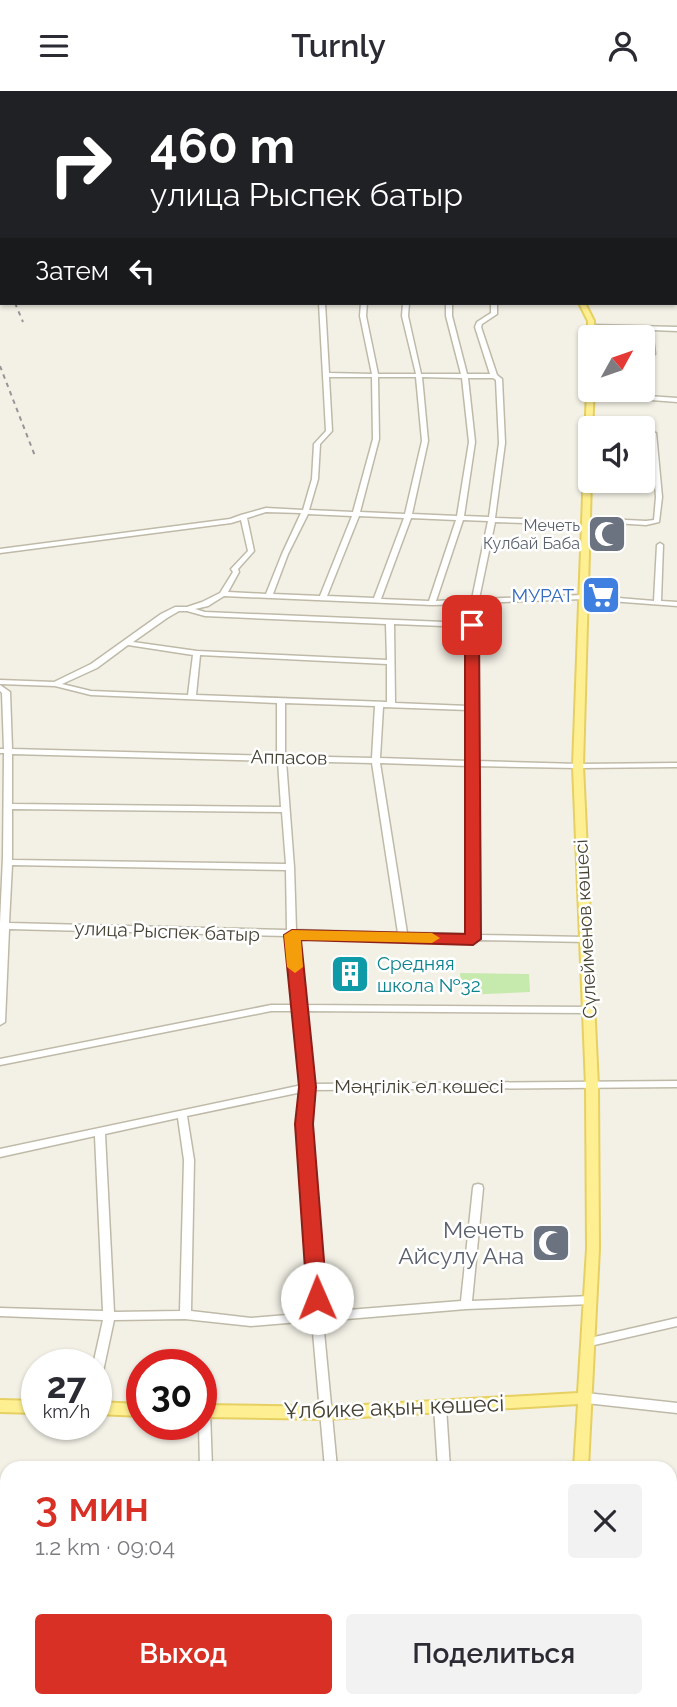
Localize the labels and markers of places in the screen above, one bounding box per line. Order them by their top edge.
mosque icon: Мечеть Кулбай Баба [586,513,628,555]
place label: Мечеть Кулбай Баба [483,516,580,553]
supermarket icon: МУРАТ [580,574,622,616]
place label: МУРАТ [512,584,574,606]
pin [442,595,502,655]
place label: Средняя школа №32 [377,952,481,996]
building icon: Средняя школа №32 [329,953,371,995]
place label: Мечеть Айсулу Ана [398,1216,524,1269]
mosque icon: Мечеть Айсулу Ана [530,1222,572,1264]

